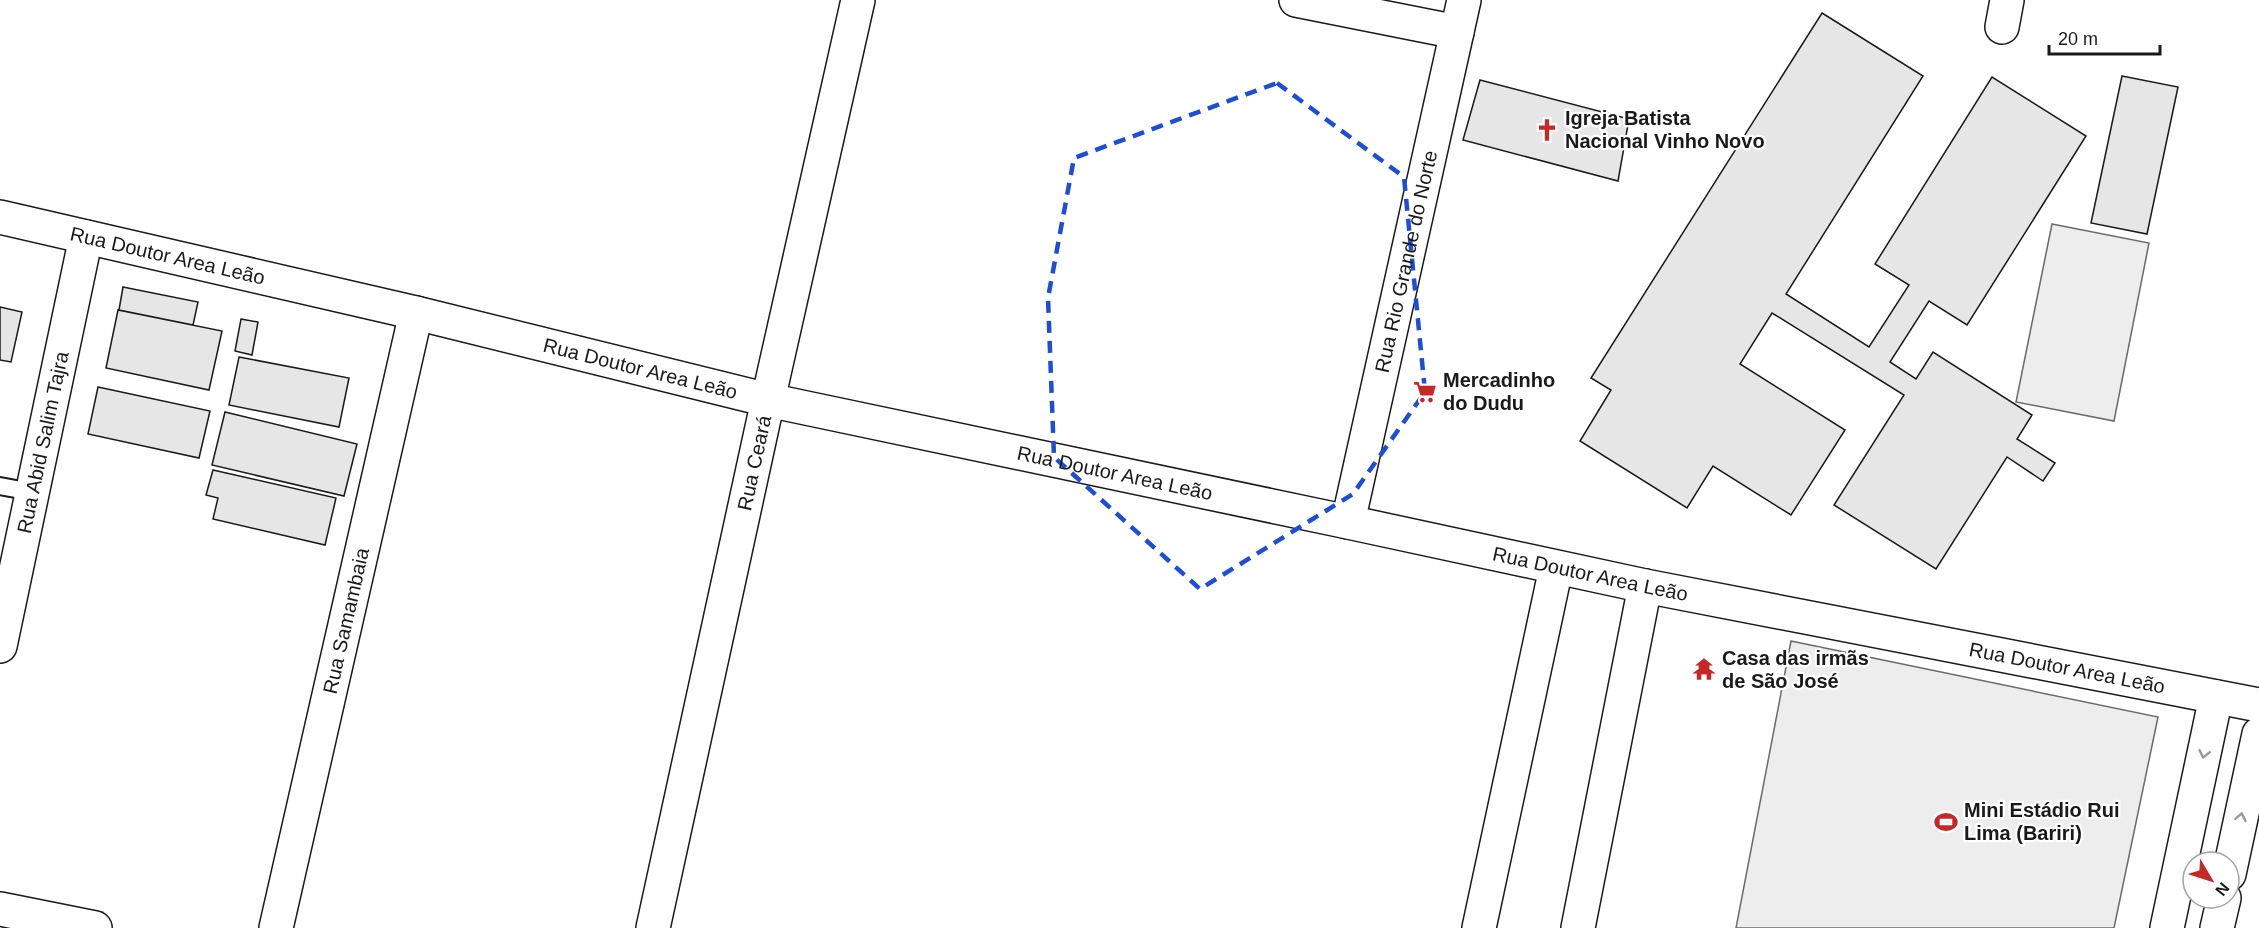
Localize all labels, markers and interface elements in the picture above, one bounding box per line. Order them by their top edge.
scale bar [2049,18,2160,56]
text: 20 m [2058,29,2098,49]
place label: Igreja Batista Nacional Vinho Novo [1565,107,1765,152]
church icon: Igreja Batista Nacional Vinho Novo [1534,117,1560,143]
street label: Rua Rio Grande do Norte [1371,148,1441,374]
street label: Rua Doutor Area Leão [68,223,267,289]
street label: Rua Doutor Area Leão [541,334,740,403]
street label: Rua Abid Salim Tajra [13,349,73,535]
place label: Mercadinho do Dudu [1443,369,1555,414]
supermarket icon: Mercadinho do Dudu [1412,379,1438,405]
street label: Rua Ceará [733,412,776,513]
street label: Rua Doutor Area Leão [1015,442,1215,504]
street label: Rua Doutor Area Leão [1491,542,1690,605]
street label: Rua Samambaia [319,545,373,696]
street label: Rua Doutor Area Leão [1967,638,2167,698]
place label: Casa das irmãs de São José [1722,647,1869,692]
temple icon: Casa das irmãs de São José [1691,656,1717,682]
one-way arrow [2198,749,2211,759]
place label: Mini Estádio Rui Lima (Bariri) [1964,799,2120,844]
sports icon: Mini Estádio Rui Lima (Bariri) [1933,809,1959,835]
one-way arrow [2234,812,2247,822]
north arrow [2181,850,2241,910]
text: N [2212,879,2233,899]

